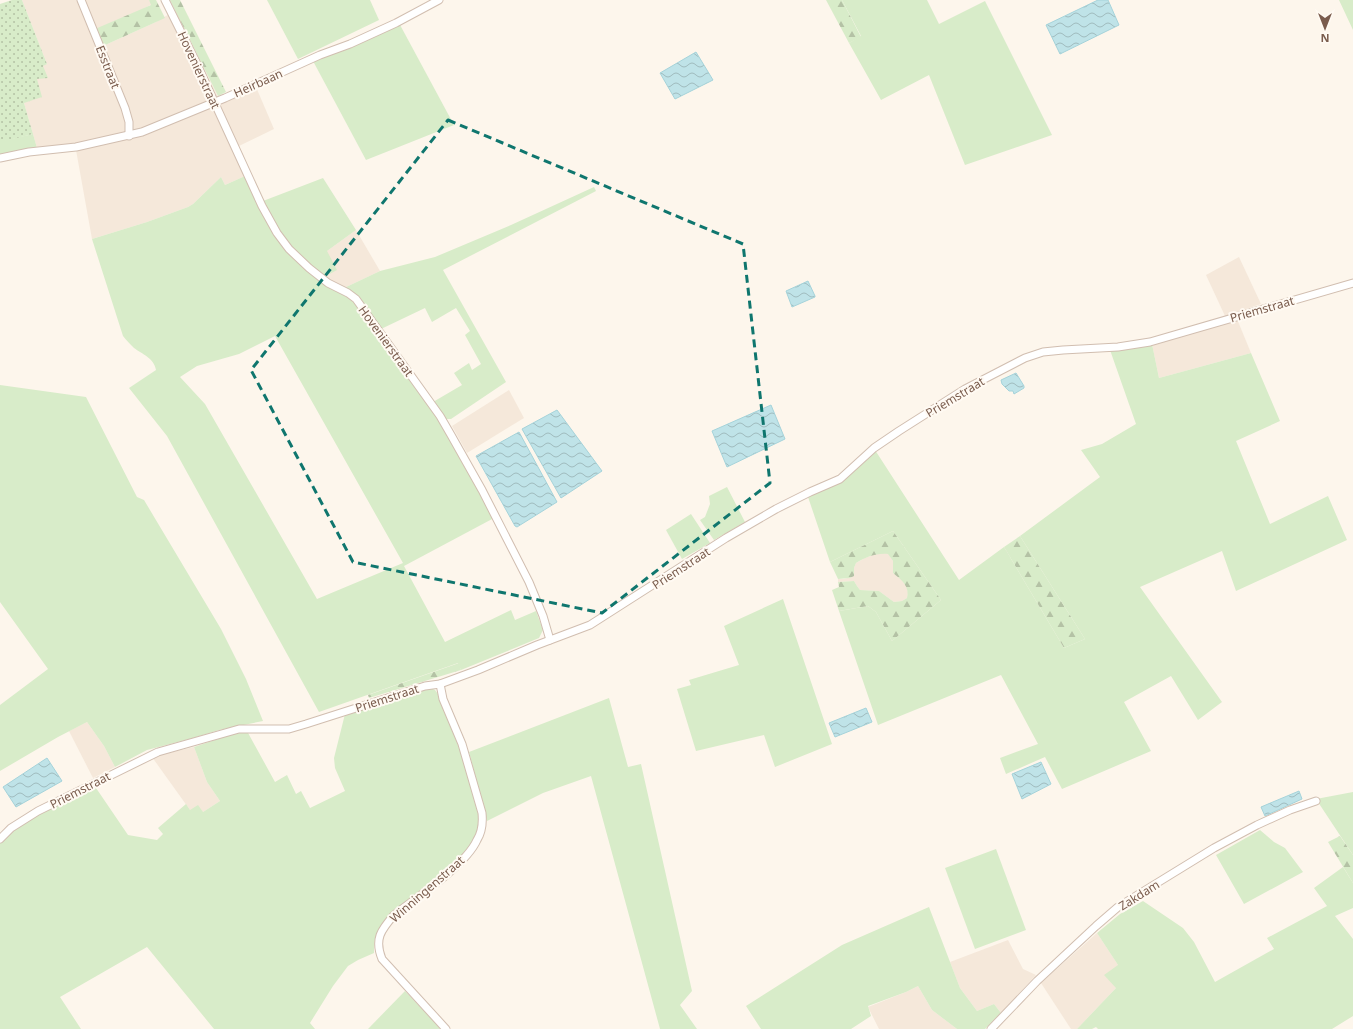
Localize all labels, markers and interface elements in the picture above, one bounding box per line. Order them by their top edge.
north arrow [1305,8,1345,48]
street label: Hovenierstraat [174,29,225,112]
text: N [1321,31,1329,46]
street label: Esstraat [92,43,125,92]
street label: Heirbaan [231,65,285,101]
street label: Priemstraat [1228,292,1297,326]
street label: Hovenierstraat [355,302,418,380]
street label: Priemstraat [922,372,988,421]
street label: Priemstraat [649,543,714,593]
street label: Priemstraat [353,680,422,716]
street label: Priemstraat [47,767,114,813]
street label: Winningenstraat [386,851,468,926]
street label: Zakdam [1115,876,1163,914]

